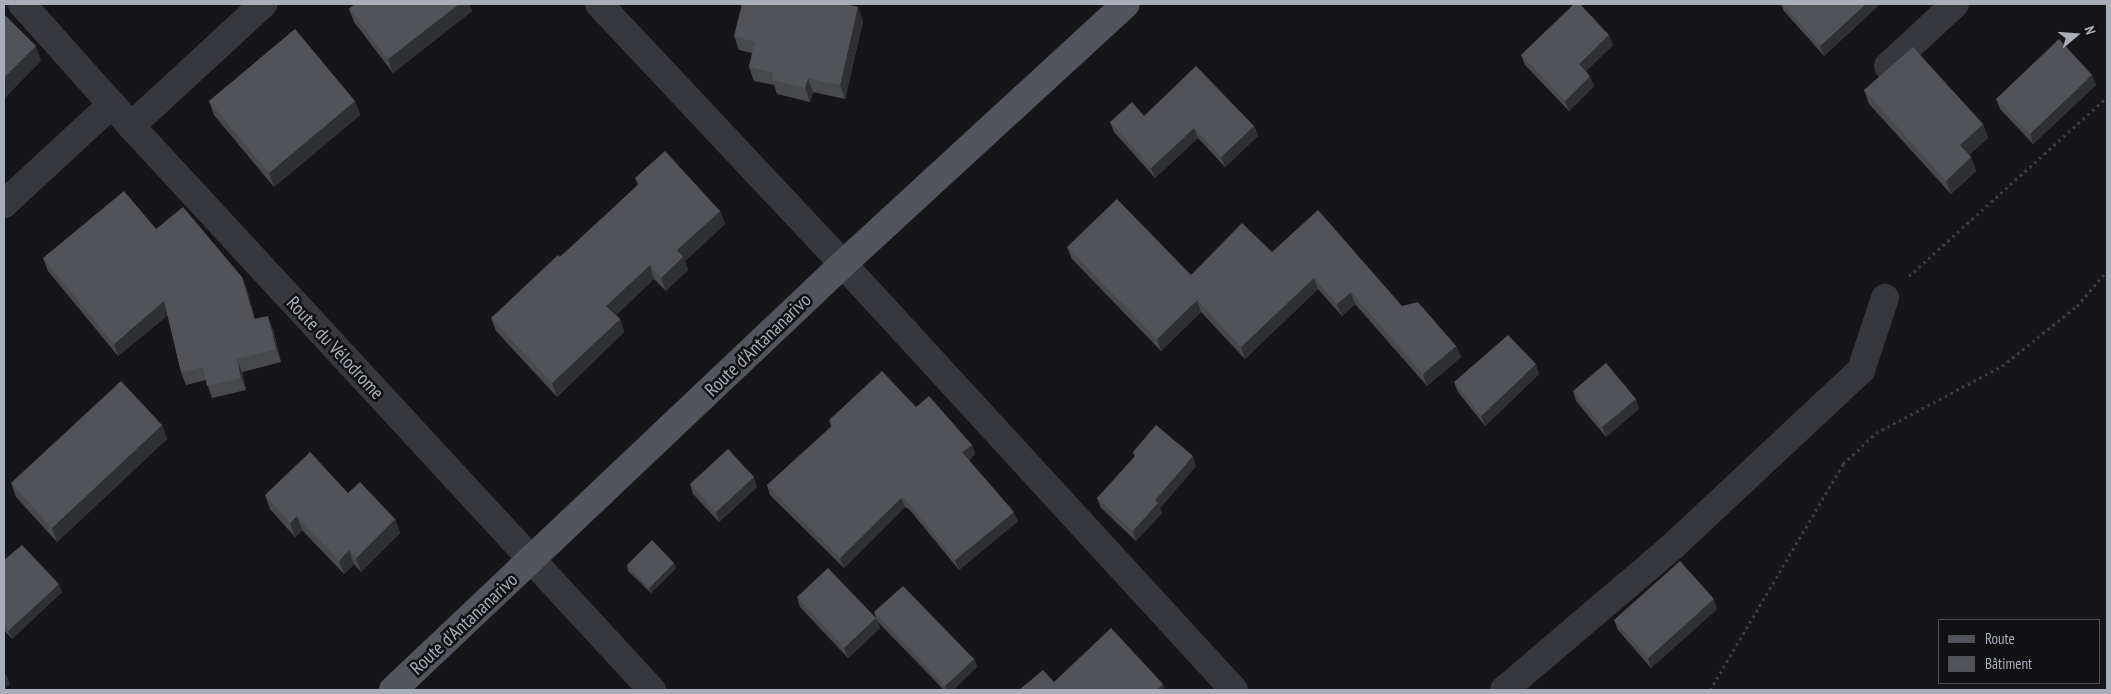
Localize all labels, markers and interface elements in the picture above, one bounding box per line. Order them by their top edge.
north arrow [2051,10,2101,60]
text: N [2081,24,2100,37]
street label: Route d'Antananarivo [700,289,816,401]
street label: Route du Vélodrome [281,292,389,404]
street label: Route d'Antananarivo [406,568,522,680]
legend [1938,619,2101,684]
text: Route [1985,629,2015,648]
text: Bâtiment [1985,654,2032,673]

